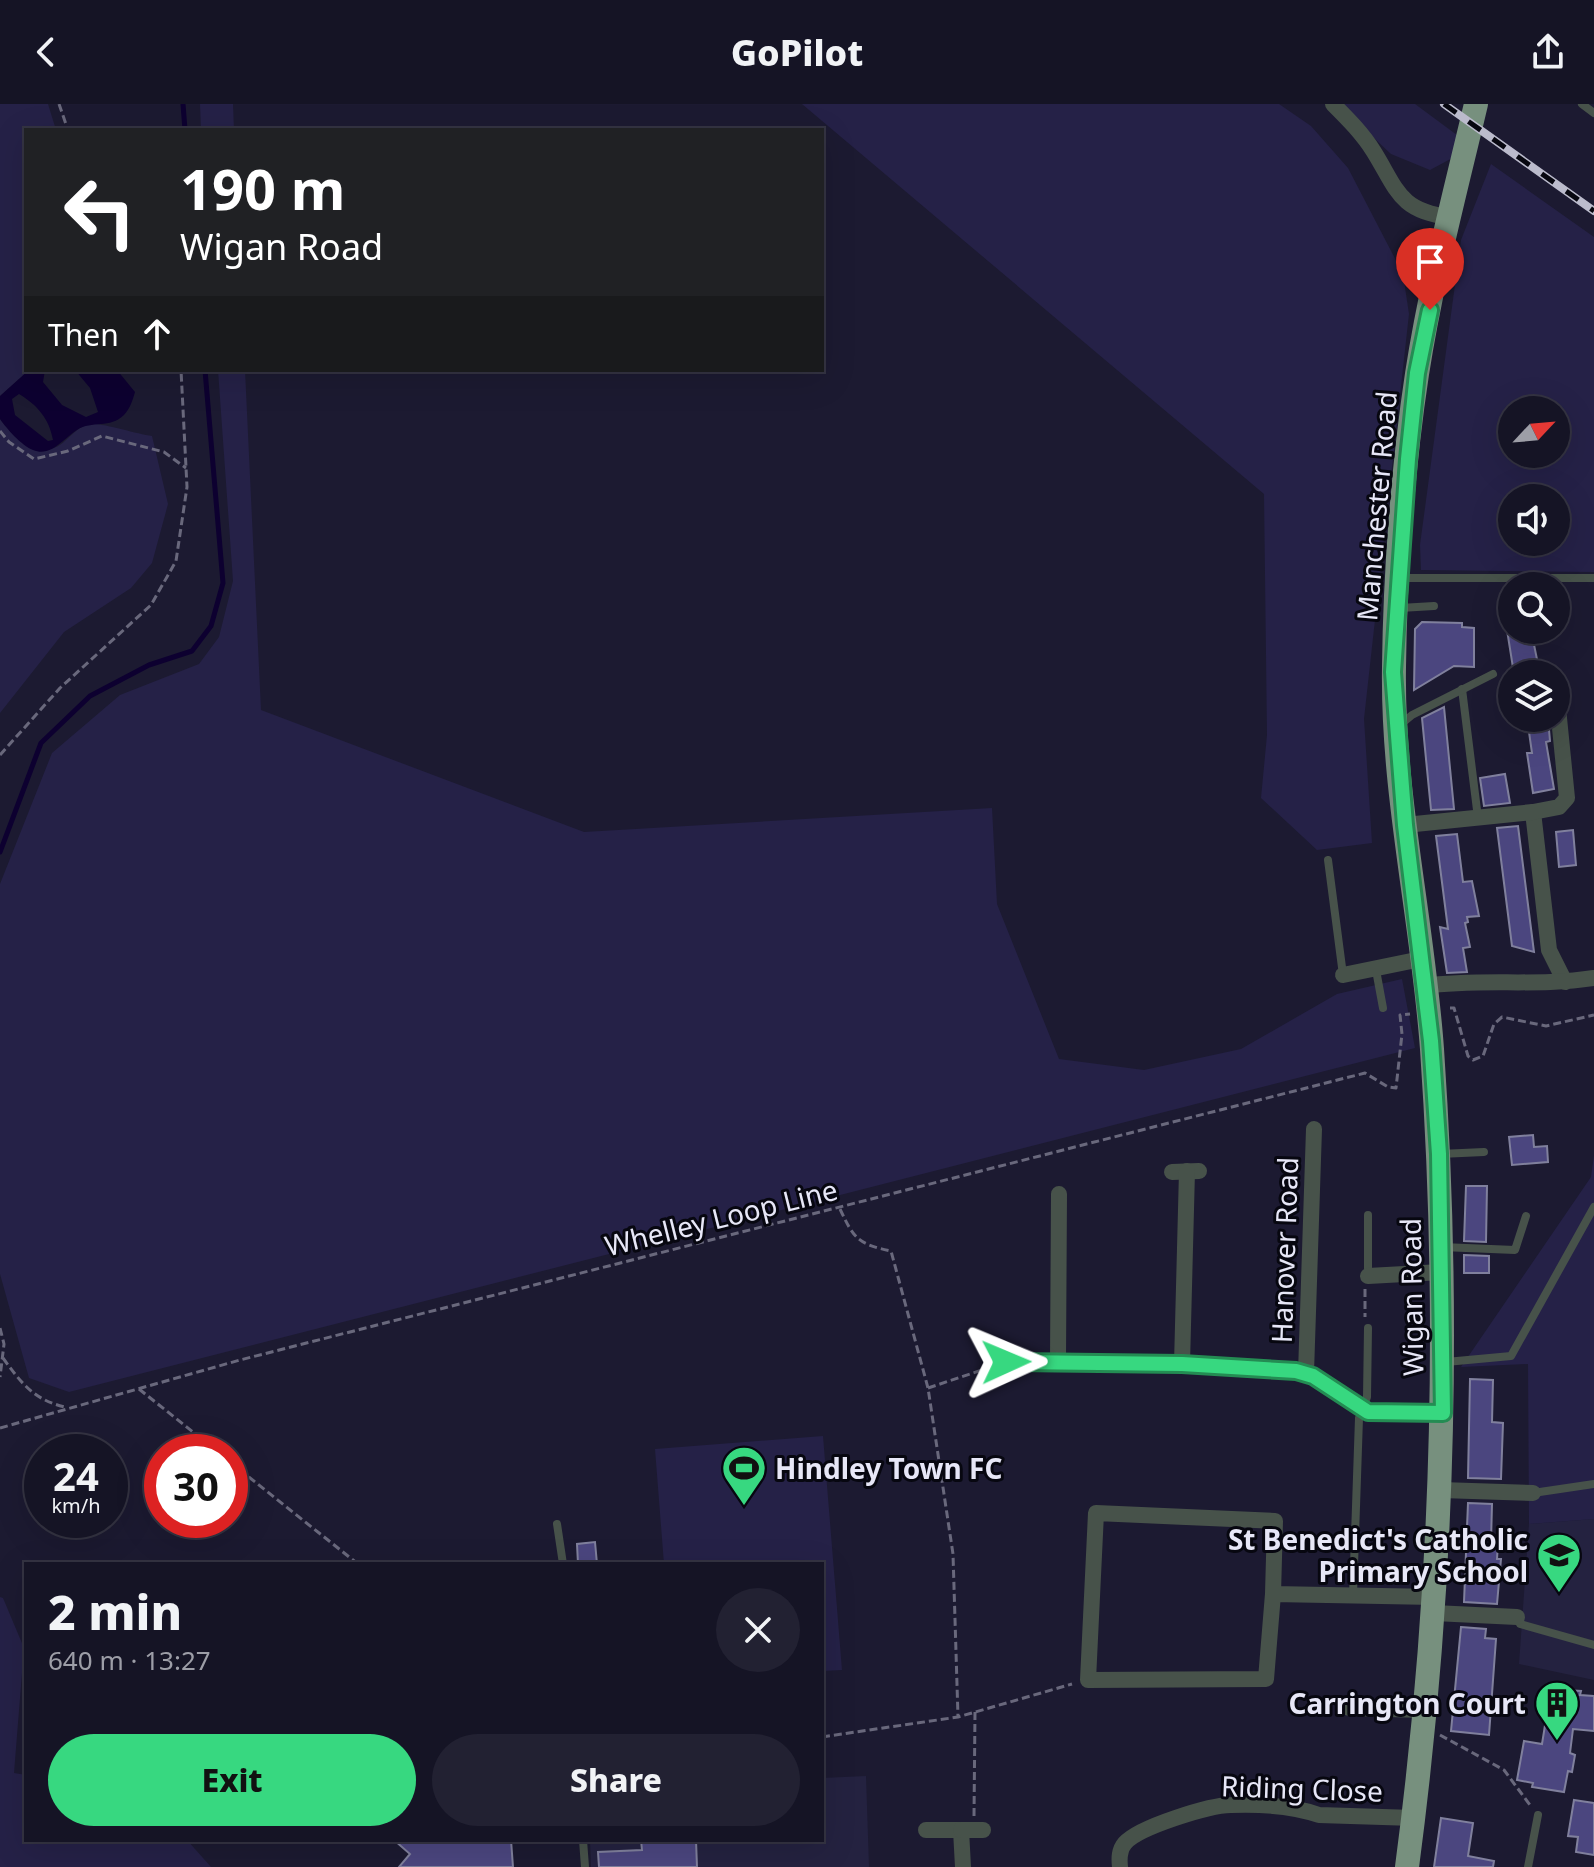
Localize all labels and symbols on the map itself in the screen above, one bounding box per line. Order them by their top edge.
pin [1396,228,1464,310]
street label: Manchester Road [1347,390,1405,622]
north arrow [1498,396,1570,468]
street label: Hanover Road [1262,1156,1306,1344]
street label: Whelley Loop Line [601,1170,841,1264]
street label: Wigan Road [1391,1218,1431,1376]
position arrow [964,1320,1048,1404]
speed limit sign: 30 [144,1434,248,1538]
sports icon: Hindley Town FC [720,1444,768,1507]
place label: Hindley Town FC [775,1449,1002,1487]
place label: St Benedict's Catholic Primary School [1228,1520,1528,1590]
school or university icon: St Benedict's Catholic Primary School [1535,1531,1583,1594]
building icon: Carrington Court [1533,1679,1581,1742]
place label: Carrington Court [1288,1684,1526,1722]
street label: Riding Close [1220,1766,1384,1810]

